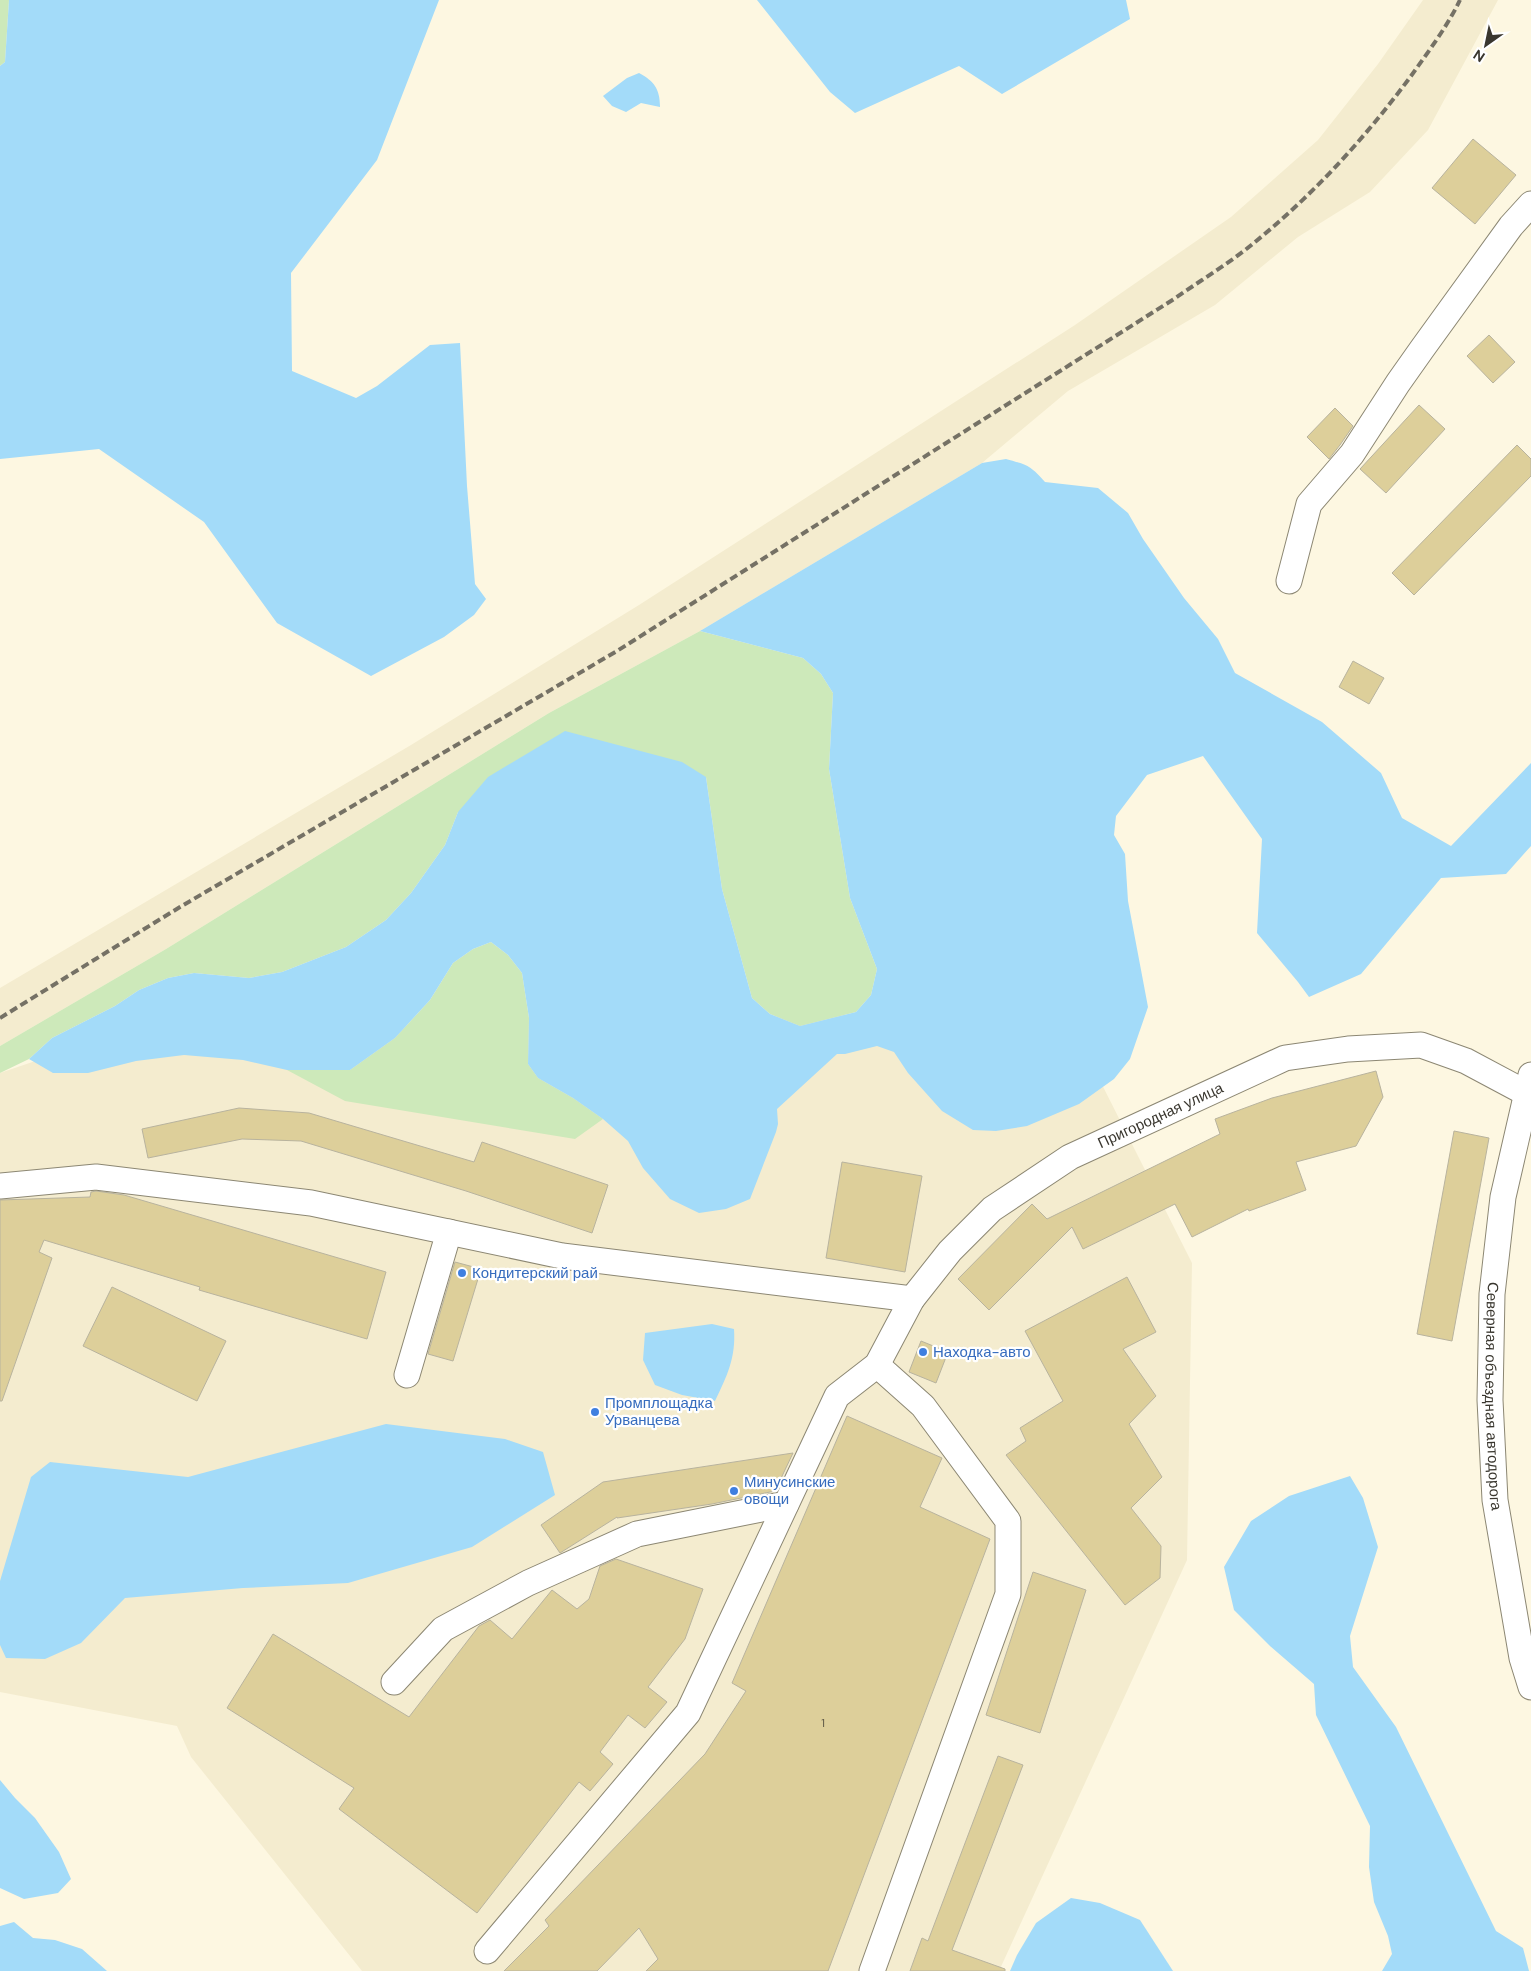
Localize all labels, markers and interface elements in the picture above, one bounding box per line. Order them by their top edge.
north arrow [1461,20,1511,70]
text: N [1470,46,1488,66]
street label: Пригородная улица [1094,1078,1227,1153]
place label: Кондитерский рай [472,1263,598,1283]
marker: Кондитерский рай [456,1267,468,1279]
street label: Северная объездная автодорога [1480,1281,1507,1512]
place label: Находка-авто [933,1342,1031,1362]
marker: Находка-авто [917,1346,929,1358]
place label: Промплощадка Урванцева [605,1393,713,1430]
marker: Промплощадка Урванцева [589,1406,601,1418]
place label: Минусинские овощи [744,1472,835,1509]
marker: Минусинские овощи [728,1485,740,1497]
house number: 1 [821,1715,825,1731]

